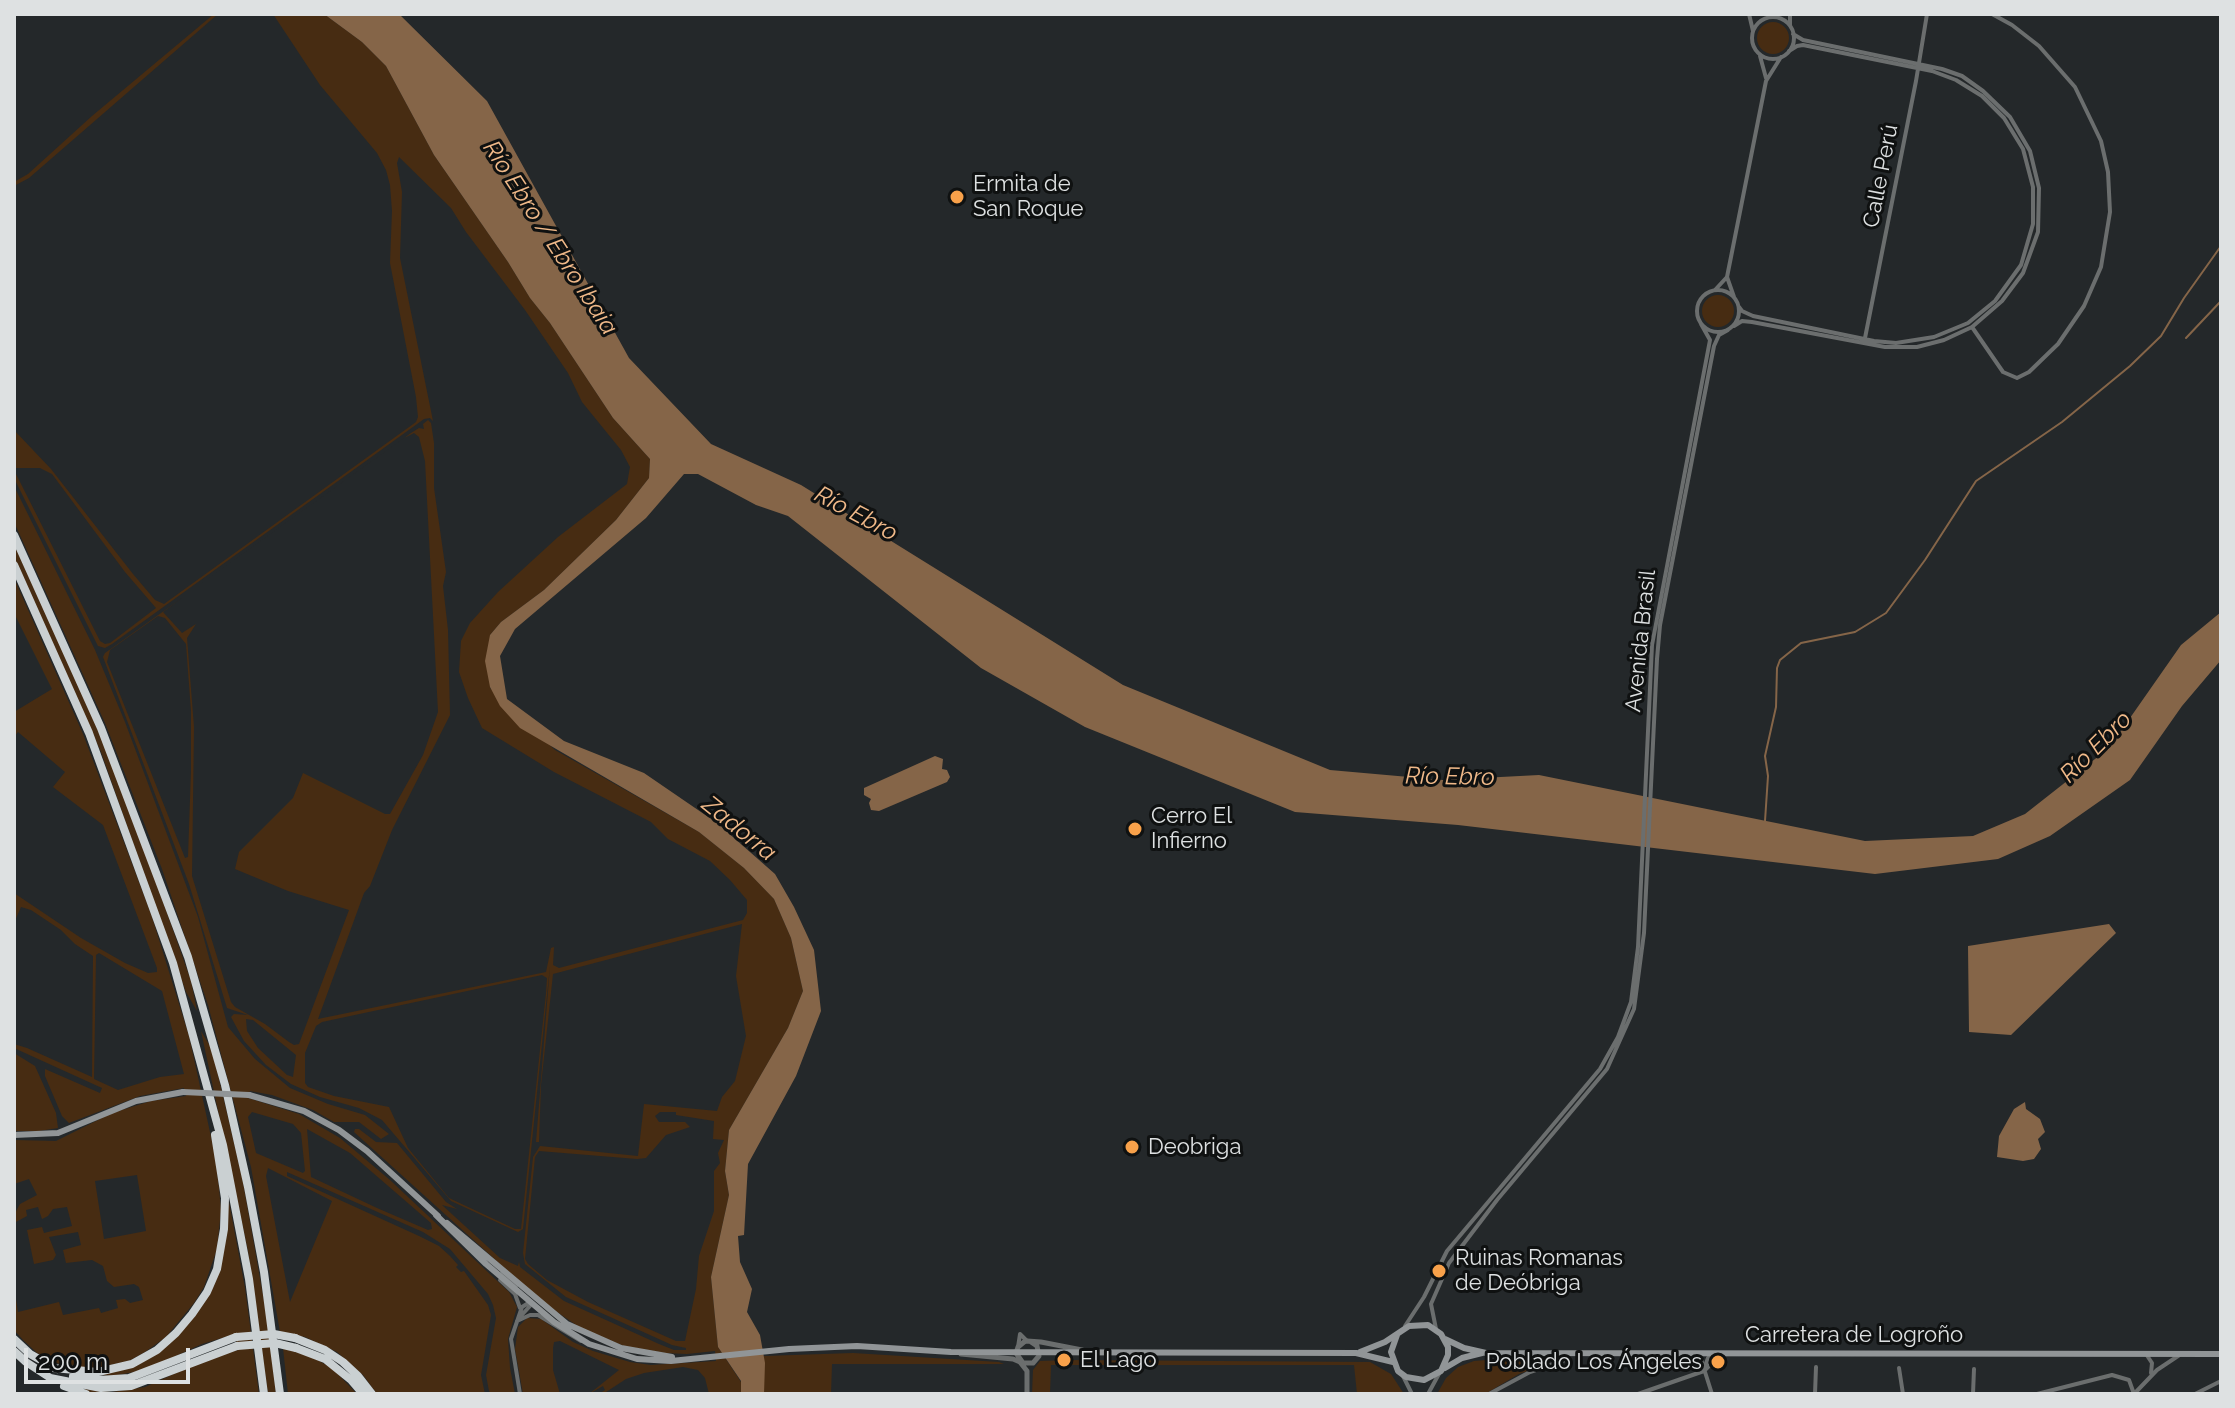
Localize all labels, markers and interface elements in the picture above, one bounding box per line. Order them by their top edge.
street label: Calle Perú [1858,122,1904,230]
water label: Río Ebro / Ebro Ibaia [476,136,624,340]
place label: Ermita de San Roque [973,171,1083,222]
marker: Ermita de San Roque [948,188,966,206]
water label: Río Ebro [810,480,902,548]
street label: Avenida Brasil [1620,569,1662,713]
water label: Río Ebro [2054,705,2138,789]
water label: Río Ebro [1405,762,1495,792]
water label: Zadorra [696,790,782,868]
place label: Cerro El Infierno [1151,803,1232,854]
marker: Cerro El Infierno [1126,820,1144,838]
place label: Deobriga [1148,1134,1241,1160]
marker: Deobriga [1123,1138,1141,1156]
place label: Ruinas Romanas de Deóbriga [1455,1245,1623,1296]
marker: Ruinas Romanas de Deóbriga [1430,1262,1448,1280]
street label: Carretera de Logroño [1745,1322,1963,1348]
scale bar [28,1332,194,1382]
text: 200 m [38,1347,108,1376]
place label: El Lago [1080,1347,1156,1373]
place label: Poblado Los Ángeles [1486,1349,1702,1375]
marker: El Lago [1055,1351,1073,1369]
marker: Poblado Los Ángeles [1709,1353,1727,1371]

